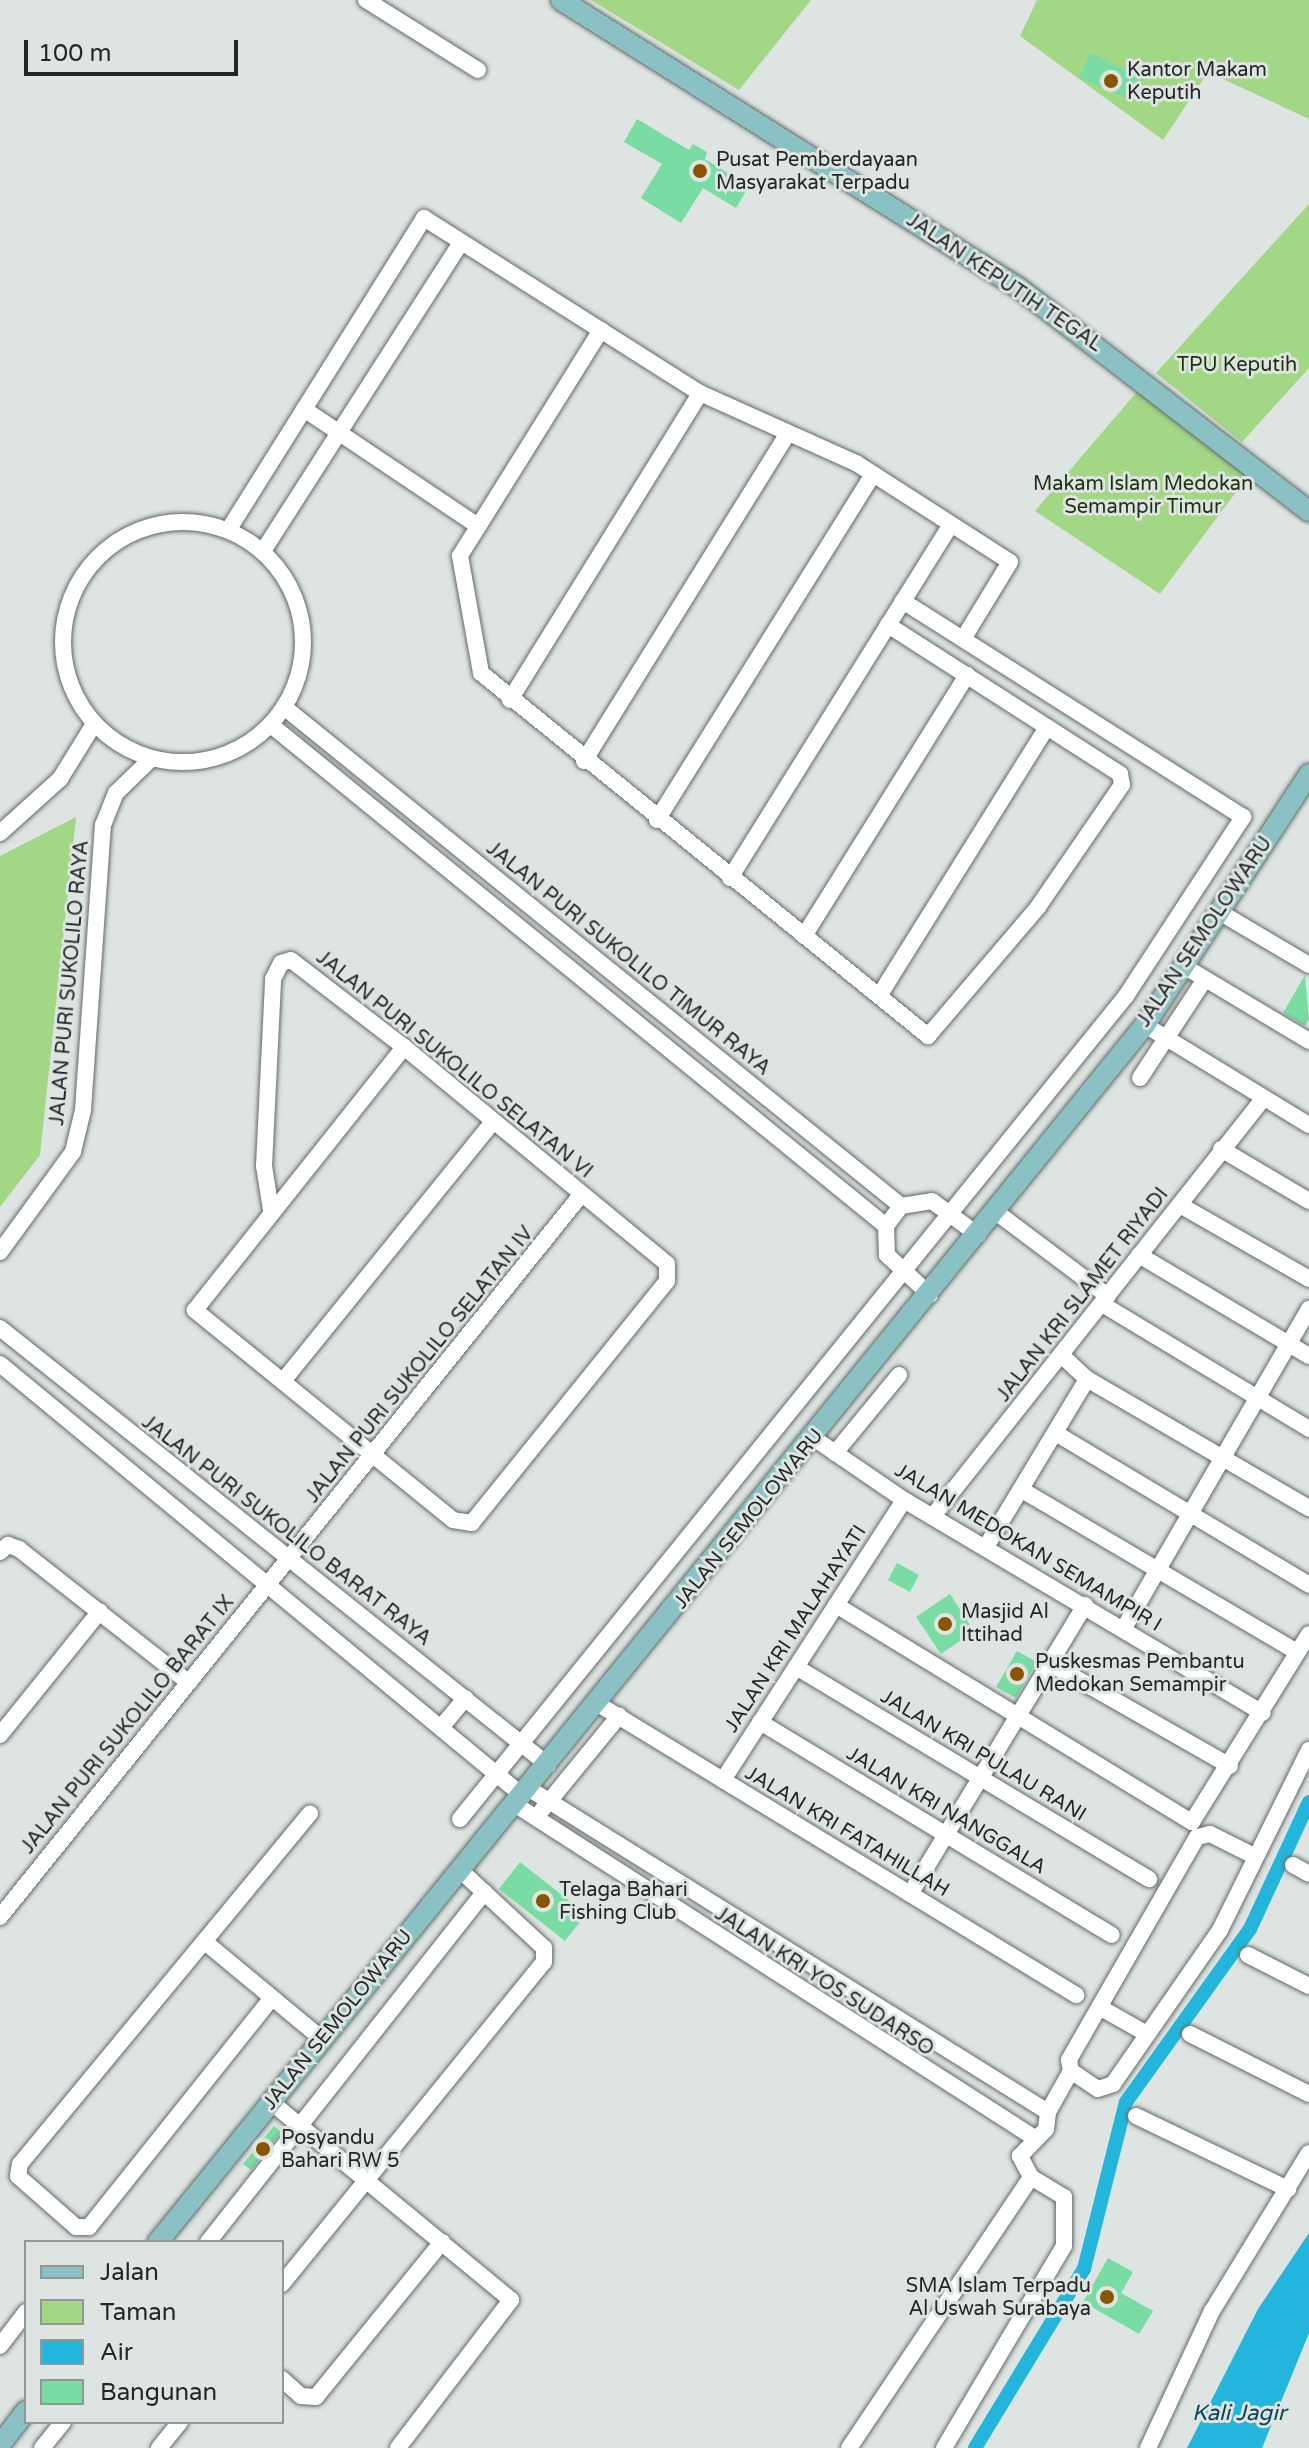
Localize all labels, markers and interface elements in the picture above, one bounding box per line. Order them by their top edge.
scale bar [28,24,242,74]
text: 100 m [38,39,112,68]
place label: Kantor Makam Keputih [1127,58,1267,105]
marker: Kantor Makam Keputih [1102,72,1120,90]
place label: Pusat Pemberdayaan Masyarakat Terpadu [716,148,918,195]
marker: Pusat Pemberdayaan Masyarakat Terpadu [691,162,709,180]
street label: JALAN KEPUTIH TEGAL [902,209,1106,357]
park label: TPU Keputih [1177,353,1297,377]
park label: Makam Islam Medokan Semampir Timur [1033,472,1253,519]
street label: JALAN SEMOLOWARU [1132,832,1278,1032]
street label: JALAN PURI SUKOLILO TIMUR RAYA [481,837,775,1081]
street label: JALAN PURI SUKOLILO RAYA [46,839,94,1127]
street label: JALAN PURI SUKOLILO SELATAN VI [311,946,597,1184]
street label: JALAN KRI SLAMET RIYADI [992,1183,1174,1407]
street label: JALAN PURI SUKOLILO SELATAN IV [301,1222,539,1508]
street label: JALAN PURI SUKOLILO BARAT RAYA [137,1411,435,1651]
street label: JALAN SEMOLOWARU [669,1424,829,1614]
street label: JALAN MEDOKAN SEMAMPIR I [890,1459,1166,1637]
street label: JALAN KRI MALAHAYATI [720,1521,872,1737]
street label: JALAN PURI SUKOLILO BARAT IX [16,1591,240,1859]
place label: Masjid Al Ittihad [961,1600,1049,1647]
marker: Masjid Al Ittihad [936,1615,954,1633]
place label: Puskesmas Pembantu Medokan Semampir [1035,1650,1245,1697]
marker: Puskesmas Pembantu Medokan Semampir [1006,1663,1028,1685]
street label: JALAN KRI PULAU RANI [876,1685,1090,1827]
street label: JALAN KRI NANGGALA [842,1742,1050,1880]
street label: JALAN KRI FATAHILLAH [740,1761,954,1903]
place label: Telaga Bahari Fishing Club [559,1878,688,1925]
marker: Telaga Bahari Fishing Club [534,1892,552,1910]
street label: JALAN KRI YOS SUDARSO [710,1902,938,2062]
street label: JALAN SEMOLOWARU [258,1925,418,2115]
place label: Posyandu Bahari RW 5 [281,2126,400,2173]
marker: Posyandu Bahari RW 5 [252,2138,274,2160]
legend [24,2240,284,2424]
text: Jalan [100,2258,159,2287]
place label: SMA Islam Terpadu Al Uswah Surabaya [906,2274,1091,2321]
marker: SMA Islam Terpadu Al Uswah Surabaya [1098,2288,1116,2306]
text: Taman [100,2298,176,2327]
text: Air [100,2338,133,2367]
text: Bangunan [100,2378,217,2407]
water label: Kali Jagir [1192,2401,1286,2427]

